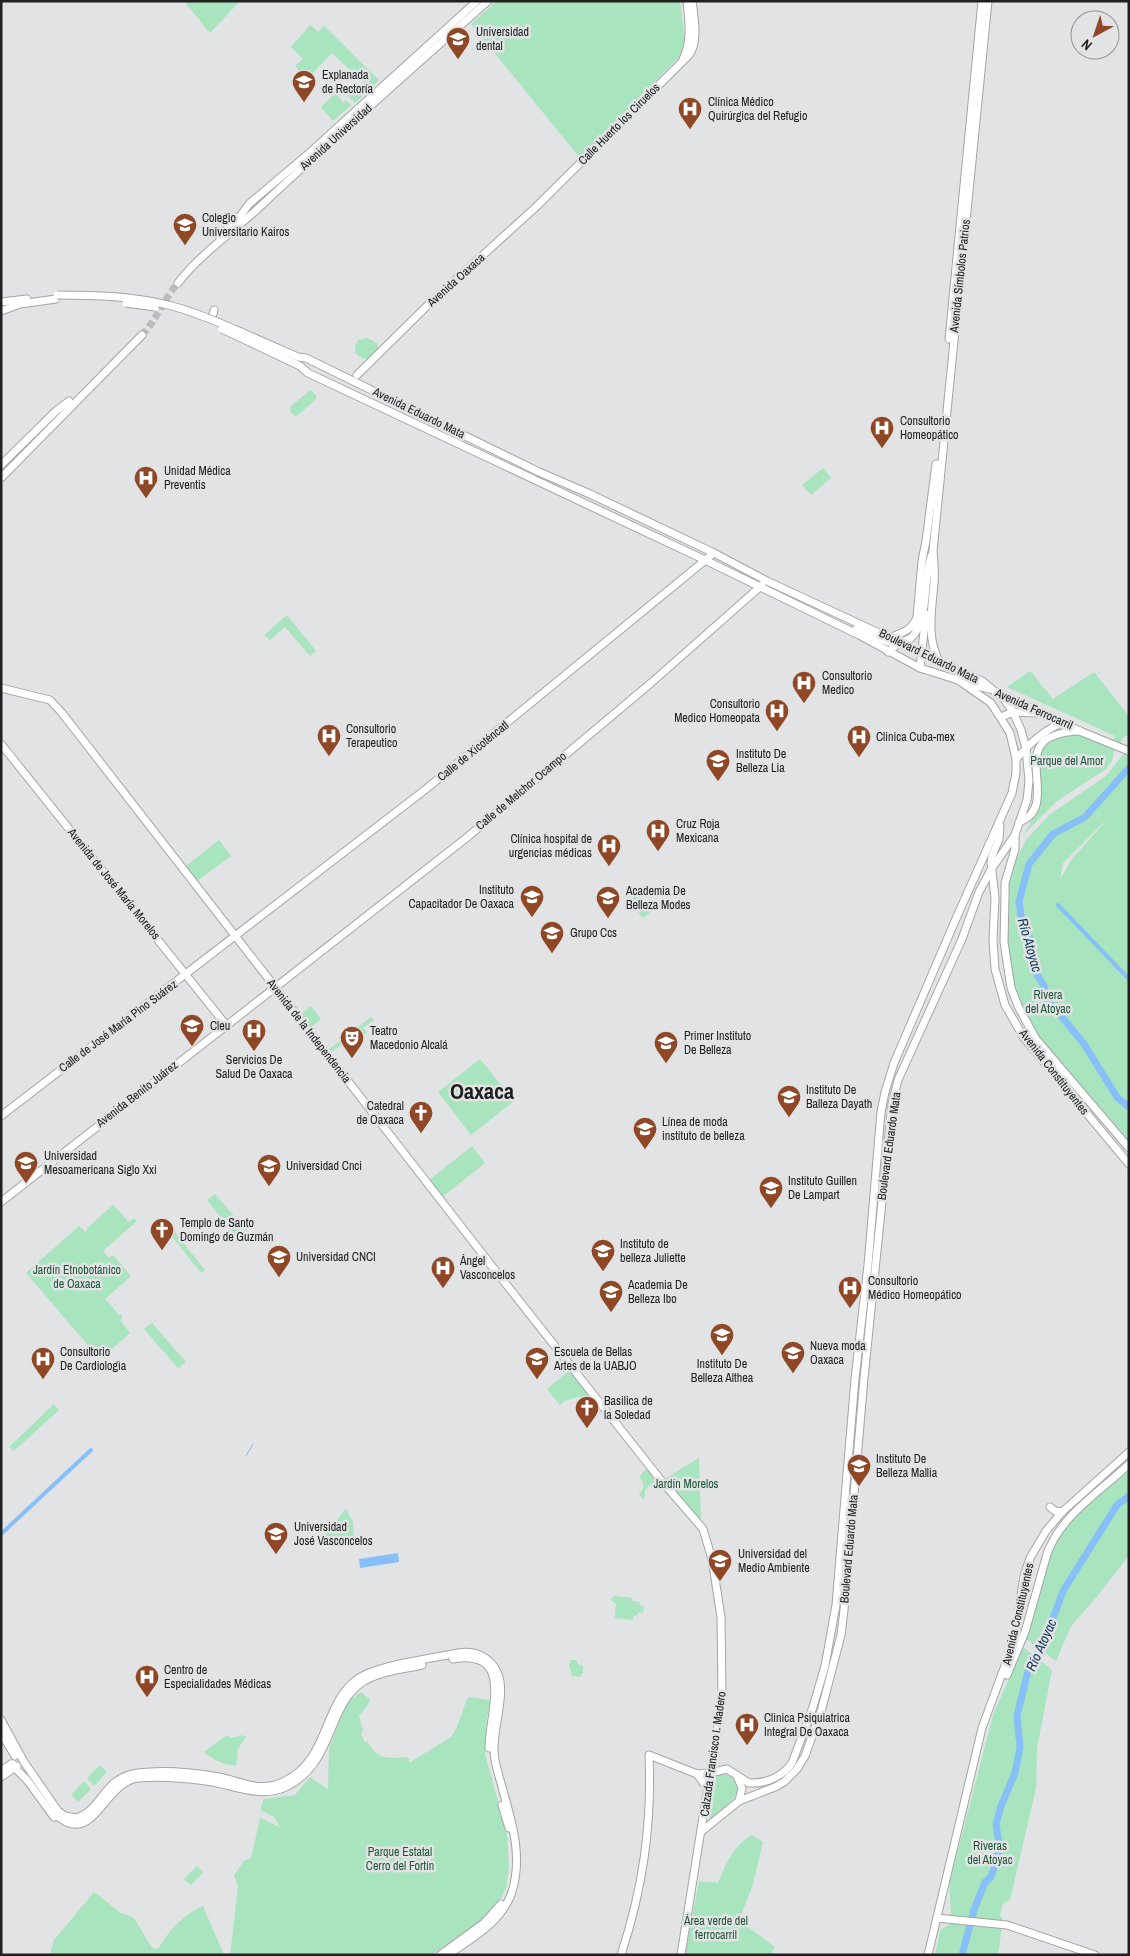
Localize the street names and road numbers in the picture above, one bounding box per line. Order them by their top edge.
street label: Calle Huerto los Ciruelos [575,80,663,168]
street label: Avenida Universidad [296,100,375,174]
street label: Avenida Símbolos Patrios [946,219,974,334]
street label: Avenida Oaxaca [423,249,489,311]
street label: Avenida Eduardo Mata [369,383,468,442]
street label: Boulevard Eduardo Mata [877,625,982,687]
street label: Avenida Ferrocarril [992,684,1075,733]
street label: Calle de Xicoténcatl [434,717,512,785]
street label: Calle de Melchor Ocampo [472,748,570,834]
street label: Avenida de José María Morelos [63,824,164,943]
street label: Avenida de la Independencia [263,975,355,1087]
street label: Calle de José María Pino Suárez [56,976,181,1076]
street label: Avenida Constituyentes [1015,1025,1092,1118]
street label: Avenida Benito Juárez [92,1057,181,1132]
street label: Boulevard Eduardo Mata [874,1090,905,1201]
street label: Boulevard Eduardo Mata [836,1494,862,1604]
street label: Avenida Constituyentes [998,1561,1038,1668]
street label: Calzada Francisco I. Madero [696,1690,730,1818]

